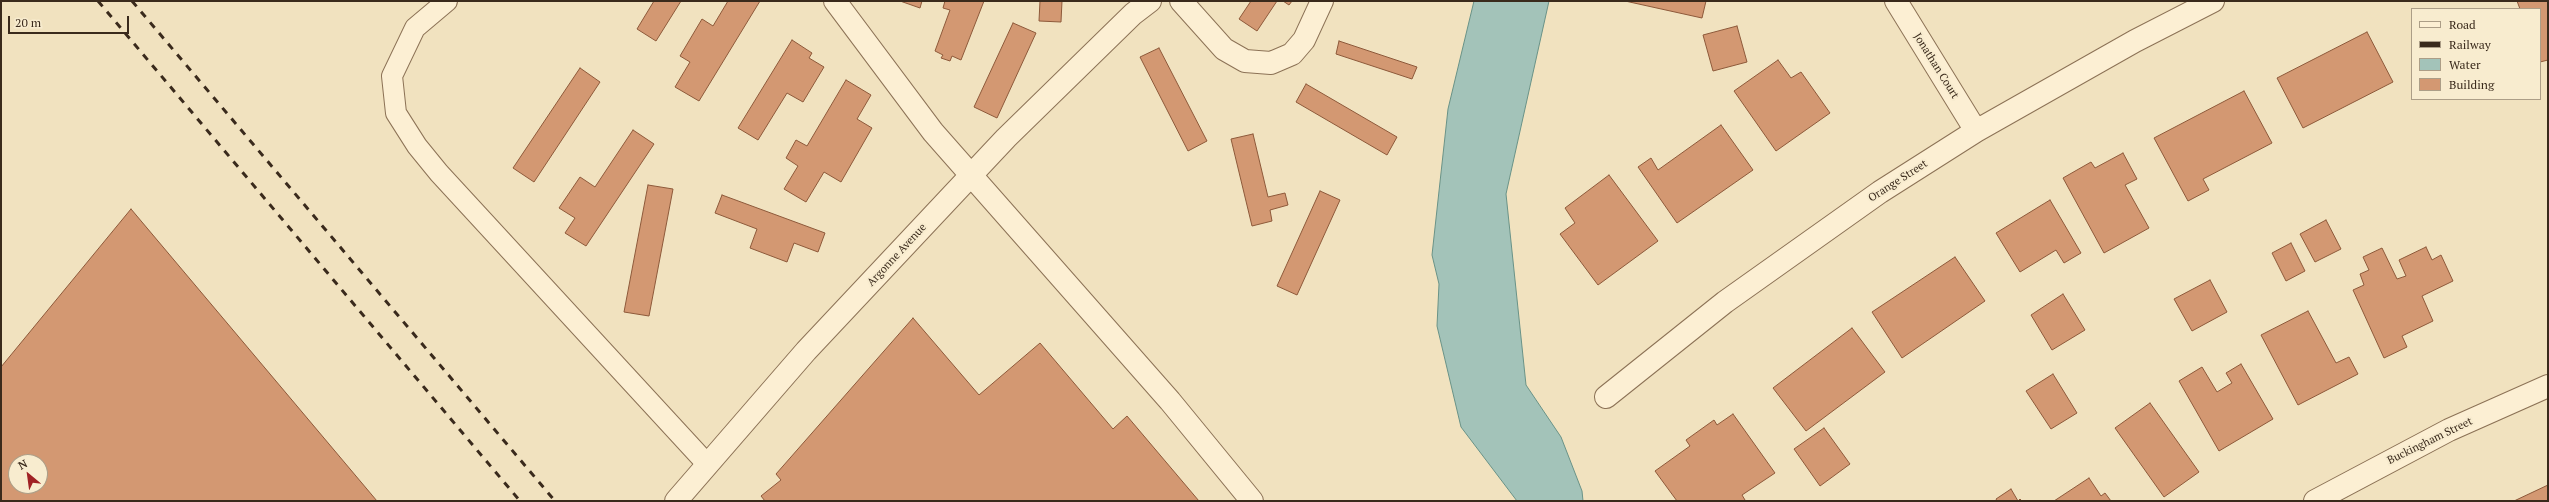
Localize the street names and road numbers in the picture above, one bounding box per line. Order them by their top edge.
street label: Jonathan Court [1911,31,1961,101]
street label: Orange Street [1866,157,1930,205]
street label: Argonne Avenue [865,221,929,289]
street label: Buckingham Street [2385,415,2475,467]

